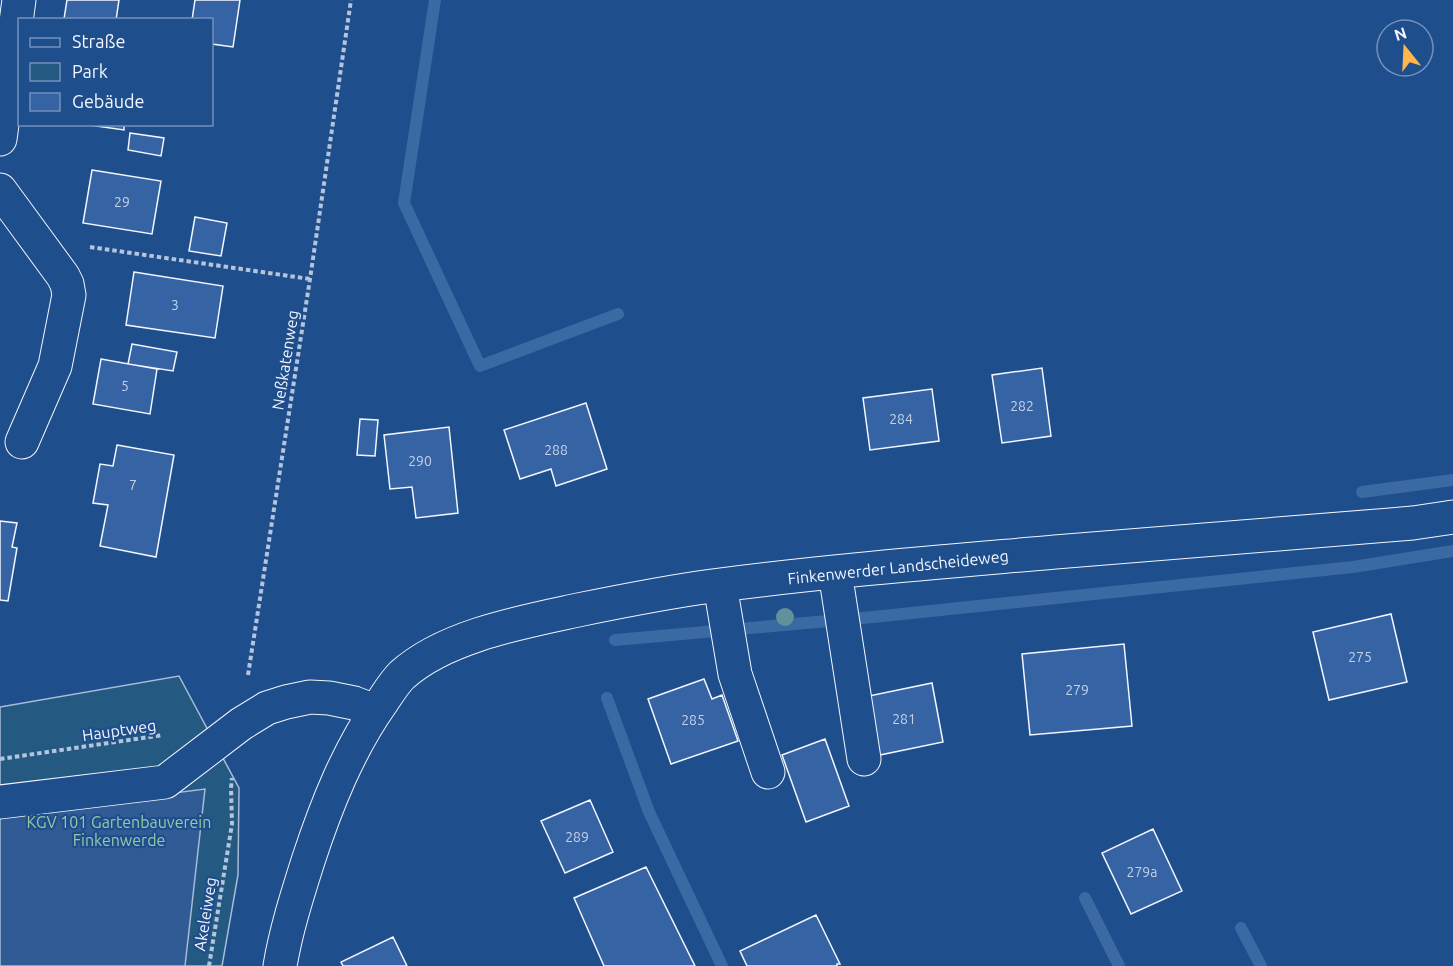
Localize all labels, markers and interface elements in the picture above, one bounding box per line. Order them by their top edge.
legend [18,18,213,126]
north arrow [1375,18,1435,78]
text: N [1392,23,1409,44]
text: Straße [72,31,125,51]
text: Park [72,61,108,81]
text: Gebäude [72,91,144,111]
house number: 29 [114,194,130,210]
house number: 3 [171,297,179,313]
street label: Neßkatenweg [268,309,302,411]
house number: 5 [121,378,129,394]
house number: 282 [1010,398,1034,414]
house number: 284 [889,411,913,427]
house number: 288 [544,442,568,458]
house number: 290 [408,453,432,469]
house number: 7 [129,477,137,493]
street label: Finkenwerder Landscheideweg [787,546,1009,588]
house number: 275 [1348,649,1372,665]
house number: 279 [1065,682,1089,698]
house number: 281 [892,711,916,727]
house number: 285 [681,712,705,728]
street label: Hauptweg [81,716,157,744]
park label: KGV 101 Gartenbauverein Finkenwerde [27,813,211,849]
house number: 289 [565,829,589,845]
house number: 279a [1127,864,1157,880]
street label: Akeleiweg [190,876,220,952]

